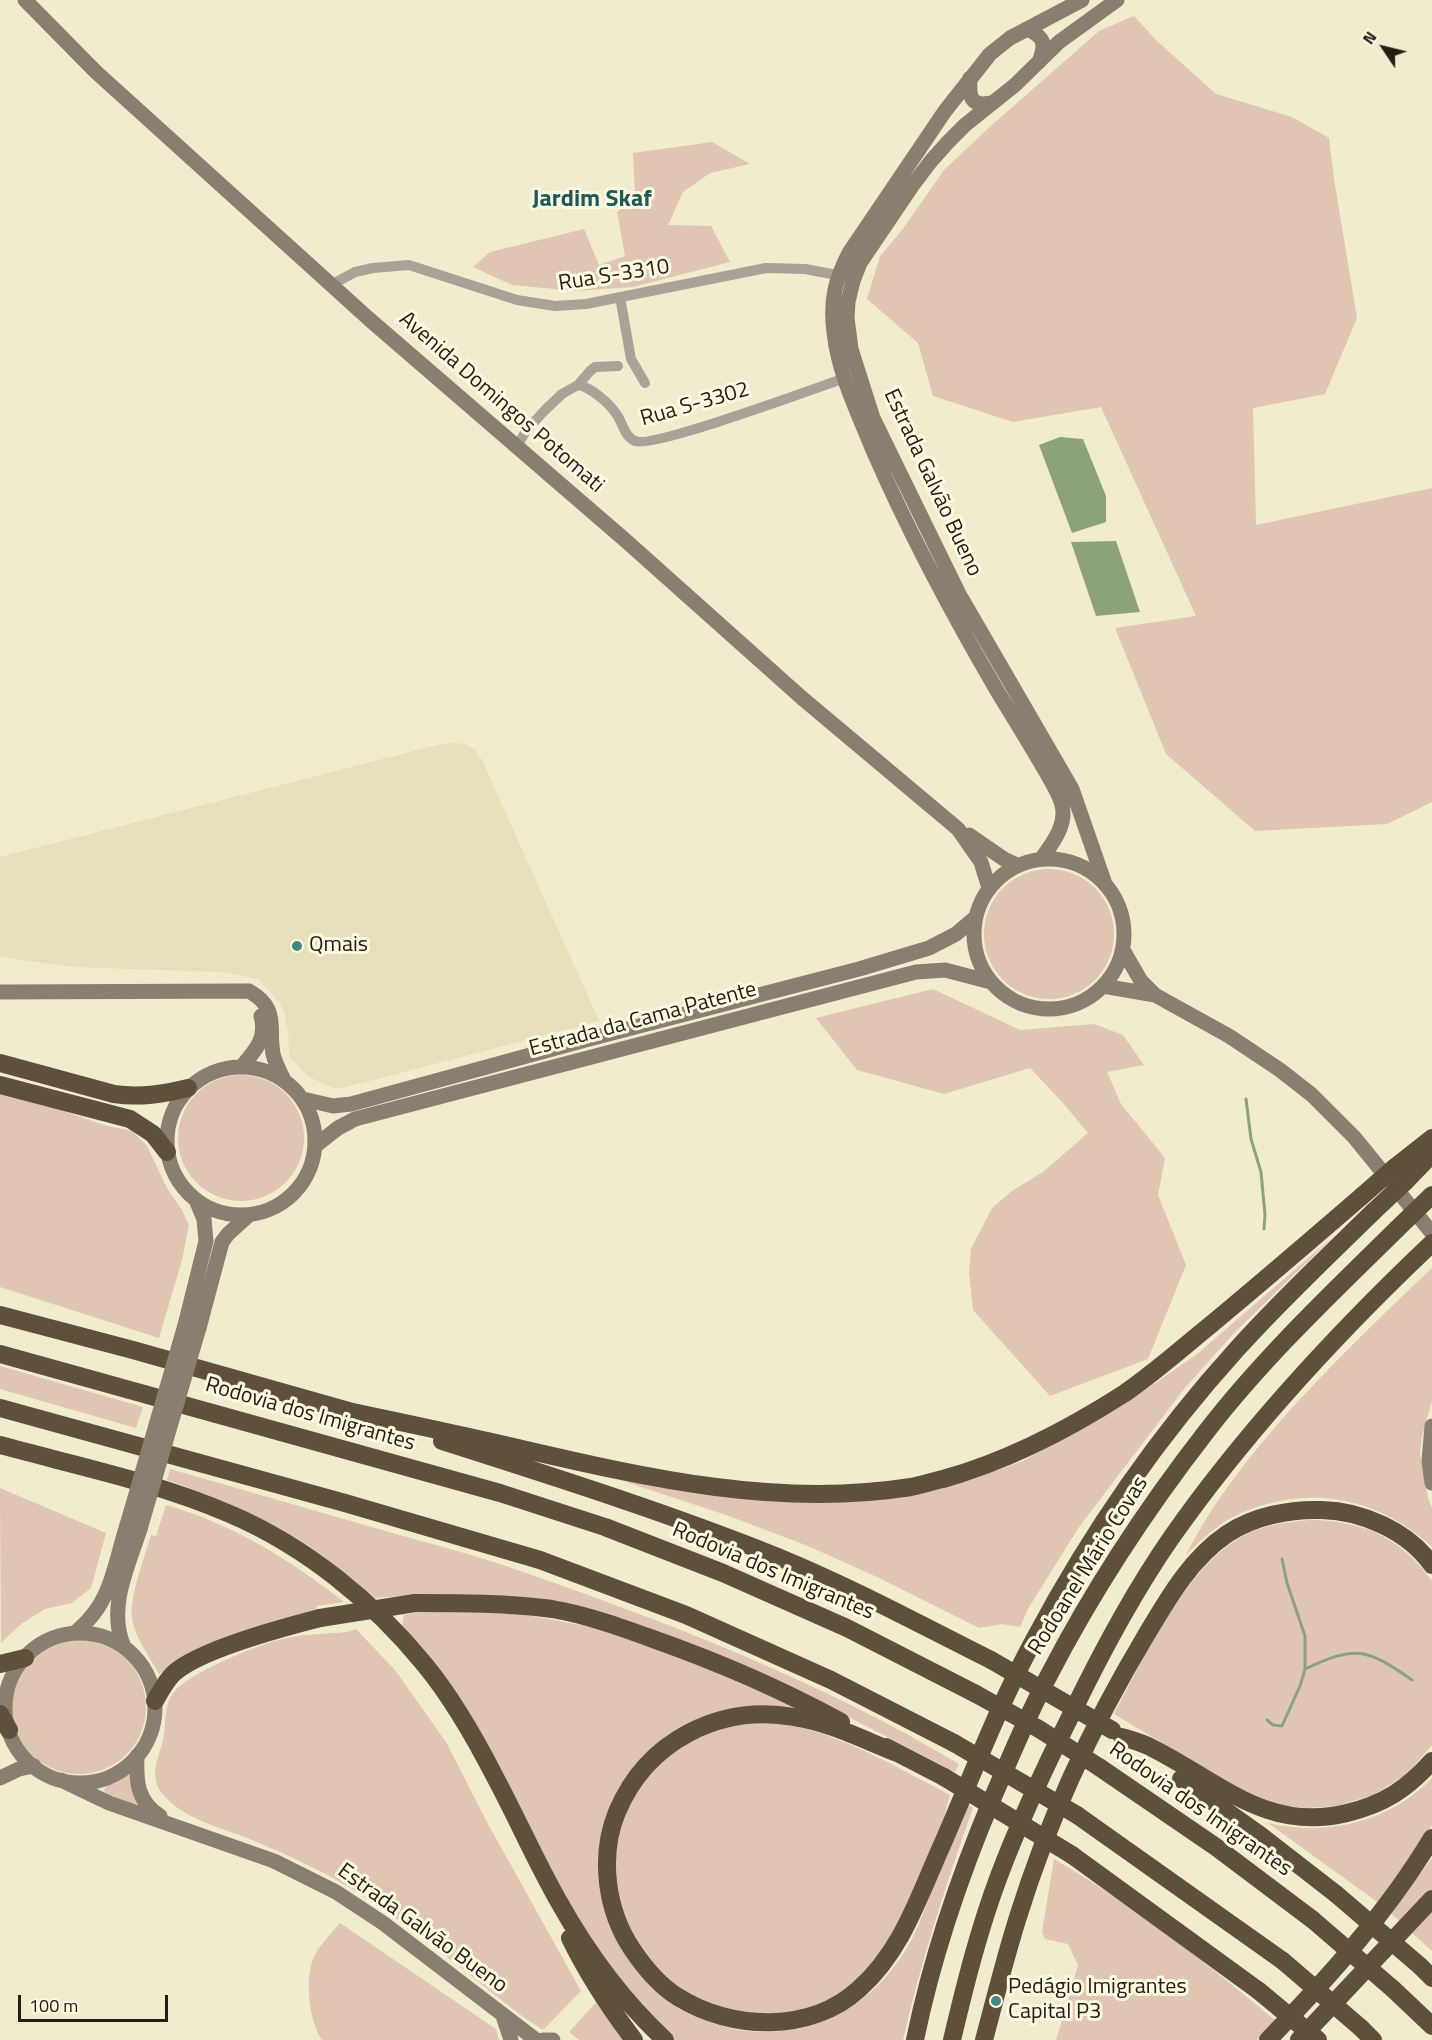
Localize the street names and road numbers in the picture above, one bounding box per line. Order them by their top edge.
street label: Rua S-3310 [557,254,671,298]
street label: Avenida Domingos Potomati [393,307,609,499]
street label: Rua S-3302 [638,377,752,433]
street label: Estrada Galvão Bueno [877,385,987,581]
street label: Estrada da Cama Patente [526,977,760,1063]
street label: Rodovia dos Imigrantes [202,1372,418,1458]
street label: Rodoanel Mário Covas [1023,1472,1155,1660]
street label: Rodovia dos Imigrantes [668,1517,878,1627]
street label: Rodovia dos Imigrantes [1104,1737,1296,1883]
street label: Estrada Galvão Bueno [332,1858,512,2000]

